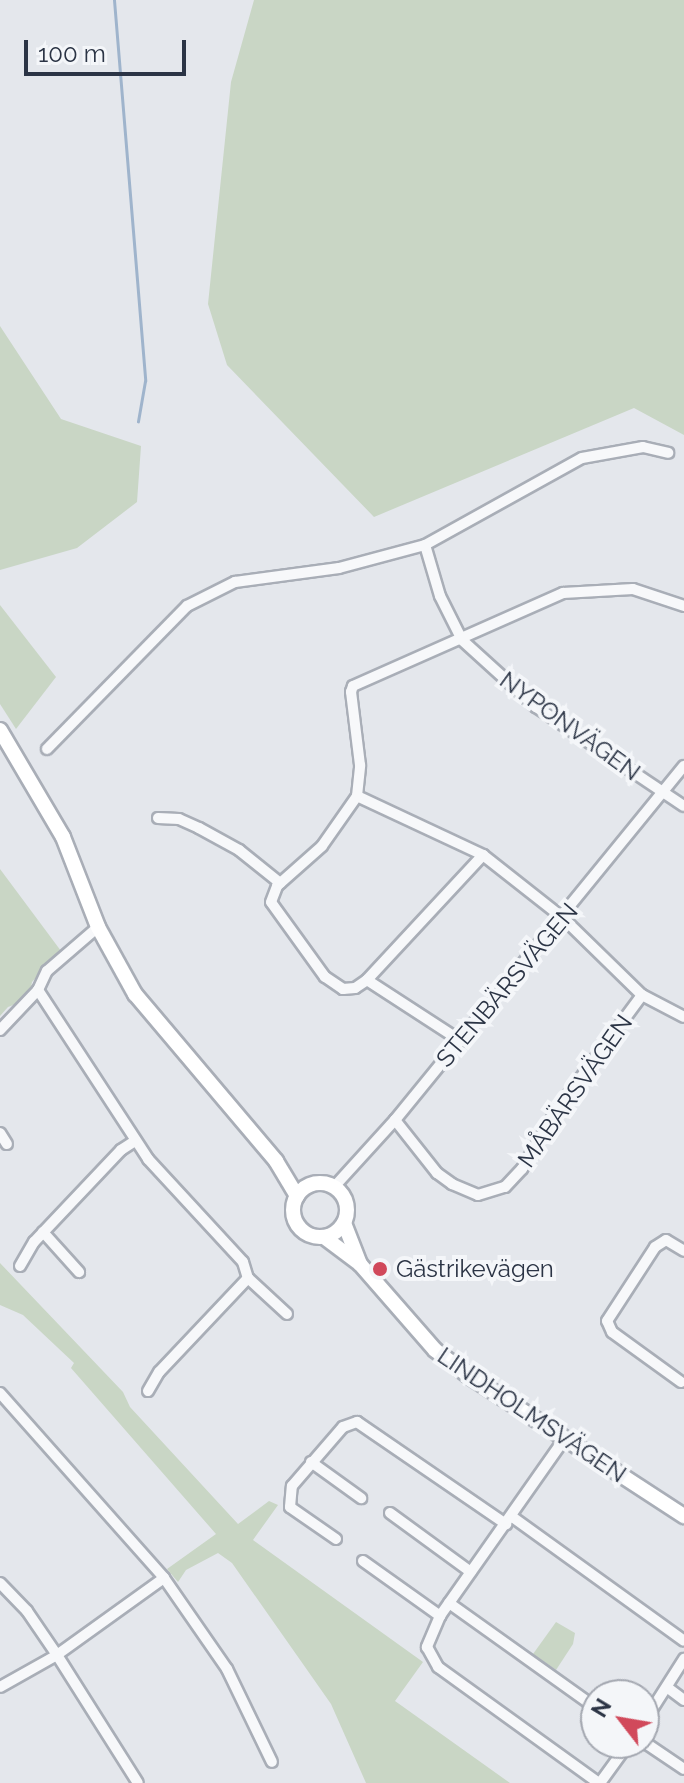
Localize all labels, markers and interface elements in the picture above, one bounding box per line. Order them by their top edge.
scale bar [28,24,190,74]
text: 100 m [38,39,106,68]
street label: NYPONVÄGEN [494,665,646,787]
street label: STENBÄRSVÄGEN [430,897,584,1073]
street label: MÅBÄRSVÄGEN [512,1009,638,1173]
place label: Gästrikevägen [396,1255,554,1283]
marker: Gästrikevägen [371,1260,389,1278]
street label: LINDHOLMSVÄGEN [432,1341,632,1489]
north arrow [580,1679,660,1759]
text: N [586,1694,617,1722]

